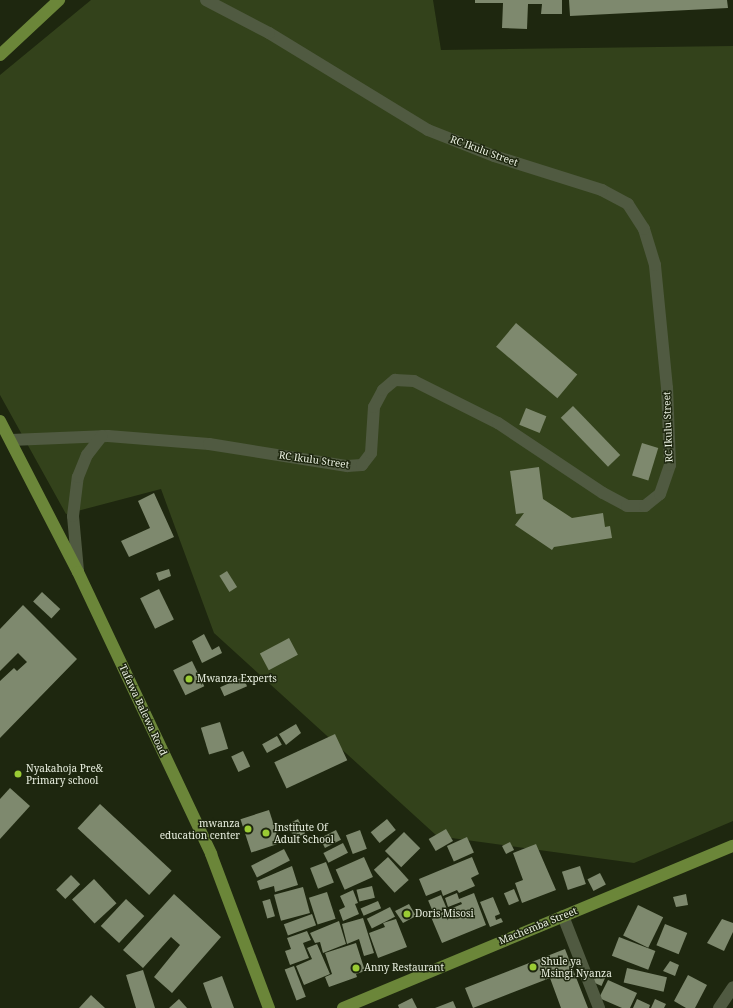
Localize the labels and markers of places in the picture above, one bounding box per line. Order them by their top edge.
place label: Mwanza Experts [197,673,277,685]
marker: Mwanza Experts [184,674,194,684]
place label: Nyakahoja Pre& Primary school [26,762,103,786]
marker: Nyakahoja Pre& Primary school [13,769,23,779]
place label: mwanza education center [160,817,240,840]
place label: Institute Of Adult School [274,821,334,844]
marker: mwanza education center [243,824,253,834]
marker: Institute Of Adult School [261,828,271,838]
place label: Doris Misosi [415,908,474,920]
marker: Doris Misosi [402,909,412,919]
place label: Shule ya Msingi Nyanza [541,955,612,978]
place label: Anny Restaurant [364,962,444,974]
marker: Shule ya Msingi Nyanza [528,962,538,972]
marker: Anny Restaurant [351,963,361,973]

